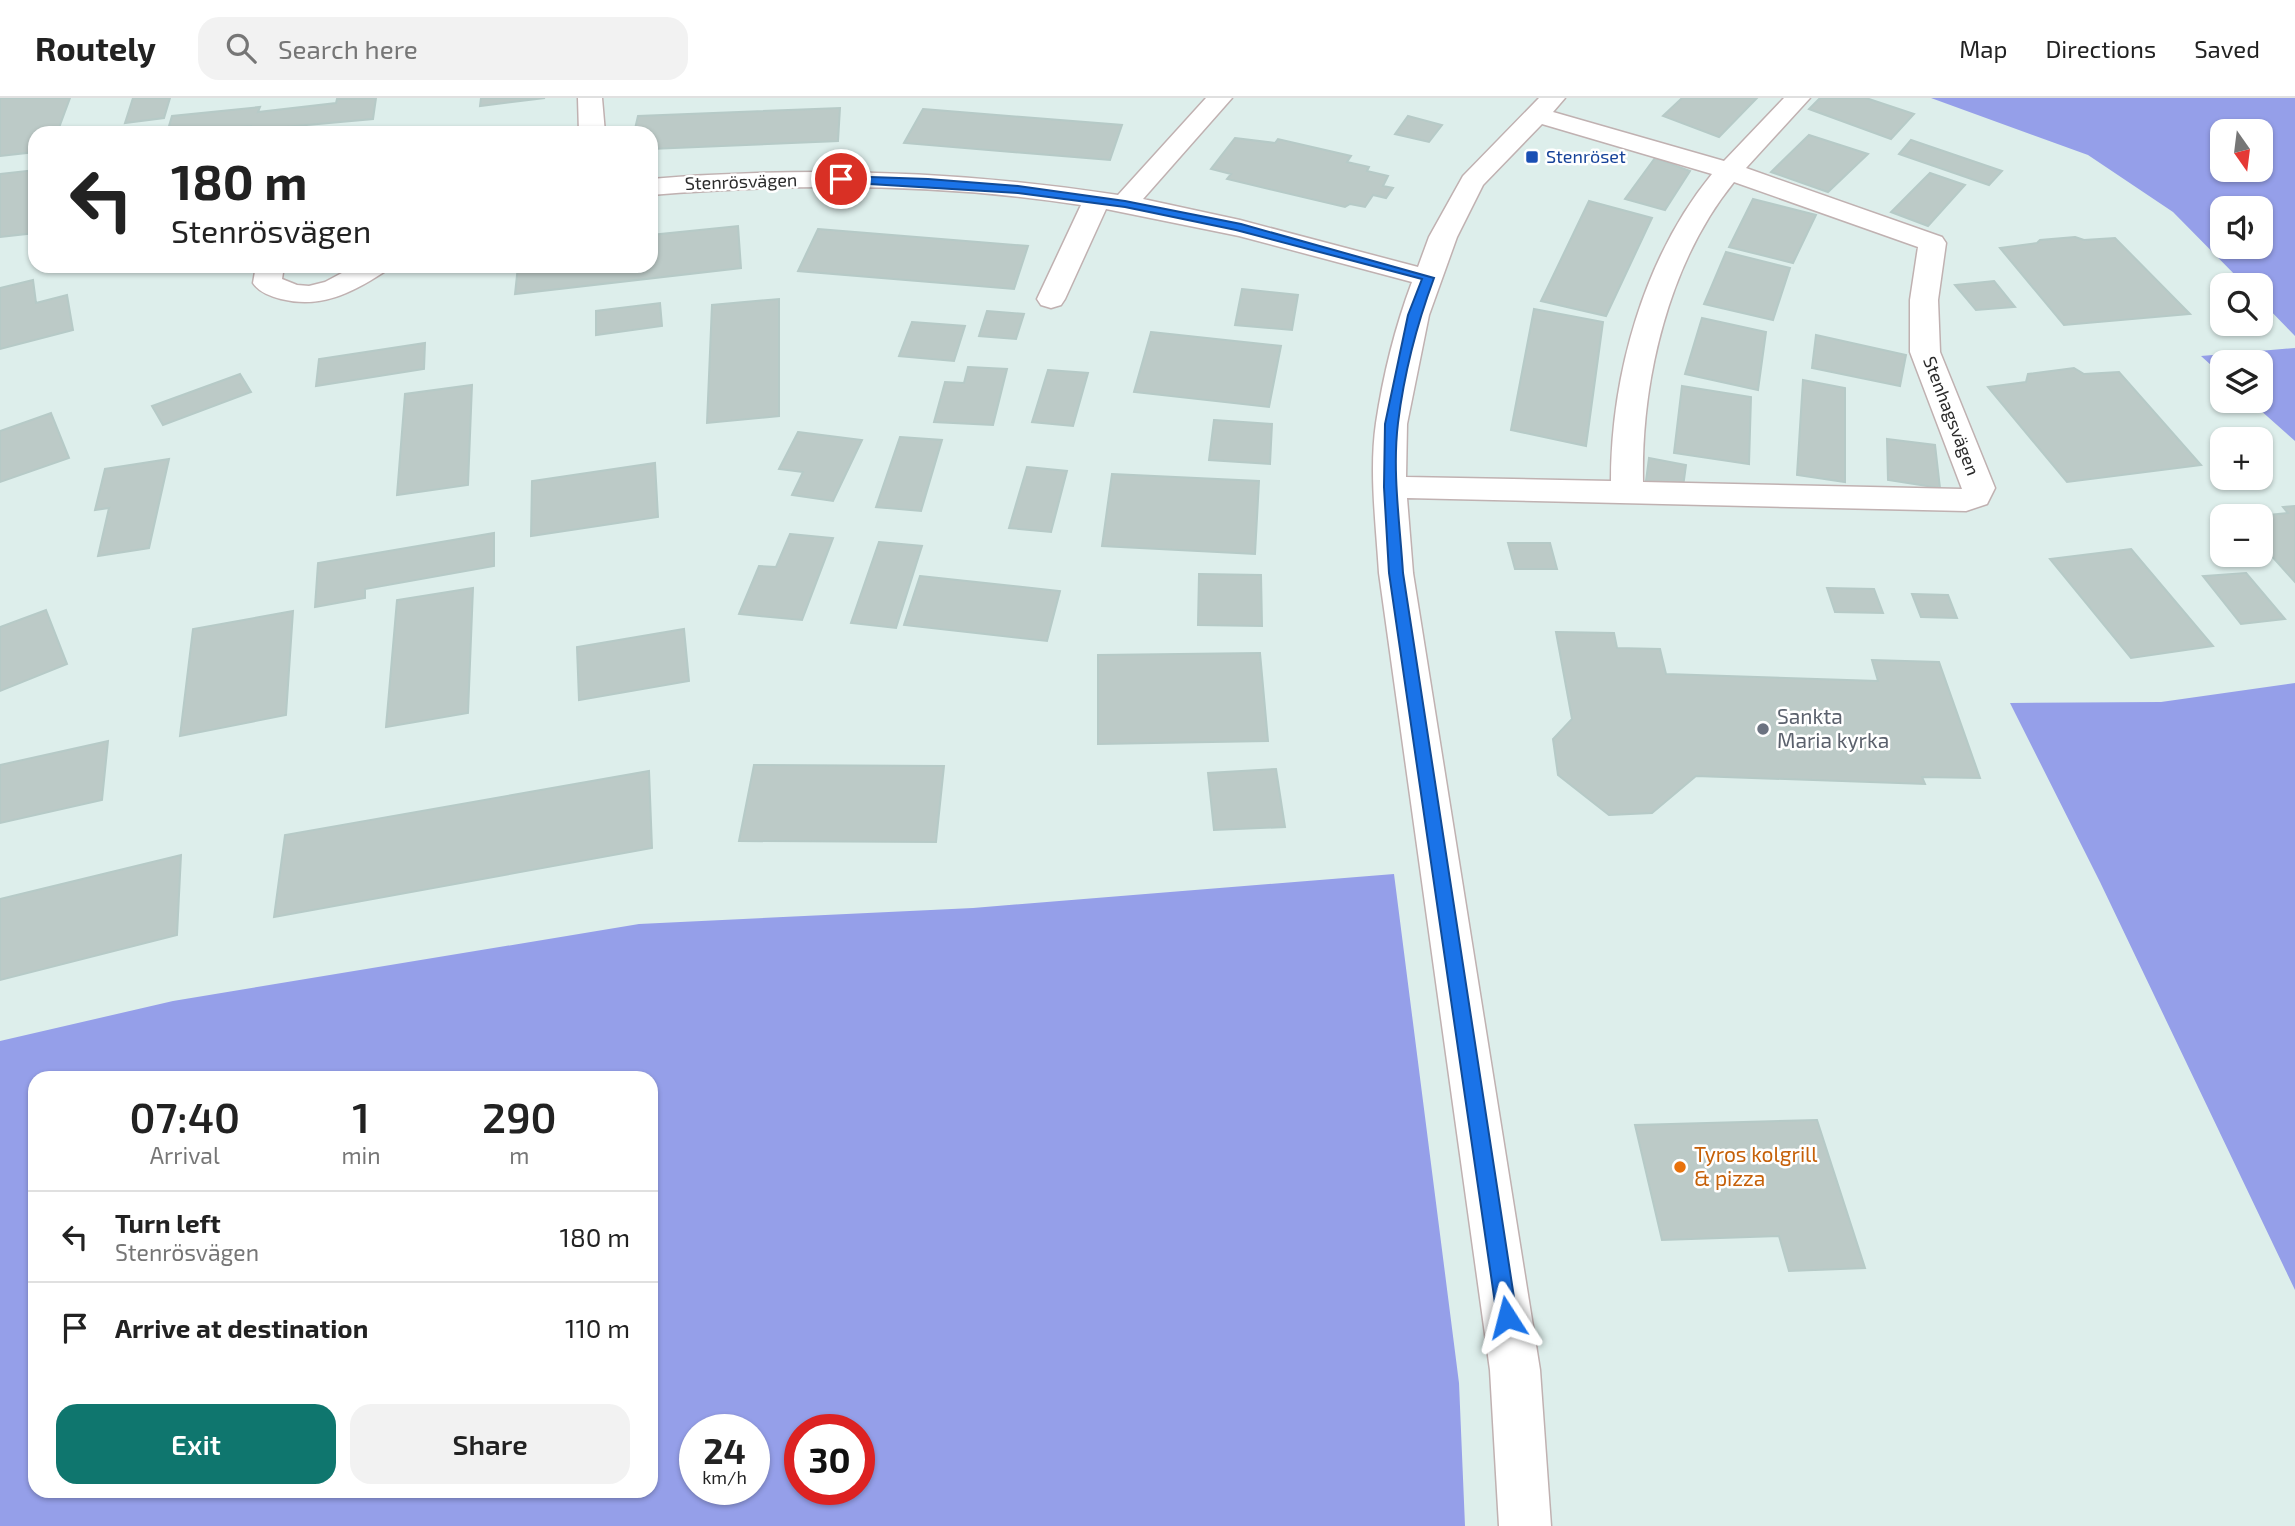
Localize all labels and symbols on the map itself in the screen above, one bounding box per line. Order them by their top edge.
north arrow [2210,119,2273,182]
place label: Stenröset [1546,145,1626,167]
pin [811,149,871,209]
marker: Stenröset [1524,149,1540,165]
street label: Stenrösvägen [684,168,798,194]
street label: Stenhagsvägen [1919,353,1985,478]
place label: Sankta Maria kyrka [1777,703,1889,752]
marker: Sankta Maria kyrka [1755,721,1771,737]
place label: Tyros kolgrill & pizza [1694,1141,1818,1190]
marker: Tyros kolgrill & pizza [1672,1159,1688,1175]
position arrow [1470,1280,1544,1354]
speed limit sign: 30 [784,1414,875,1505]

